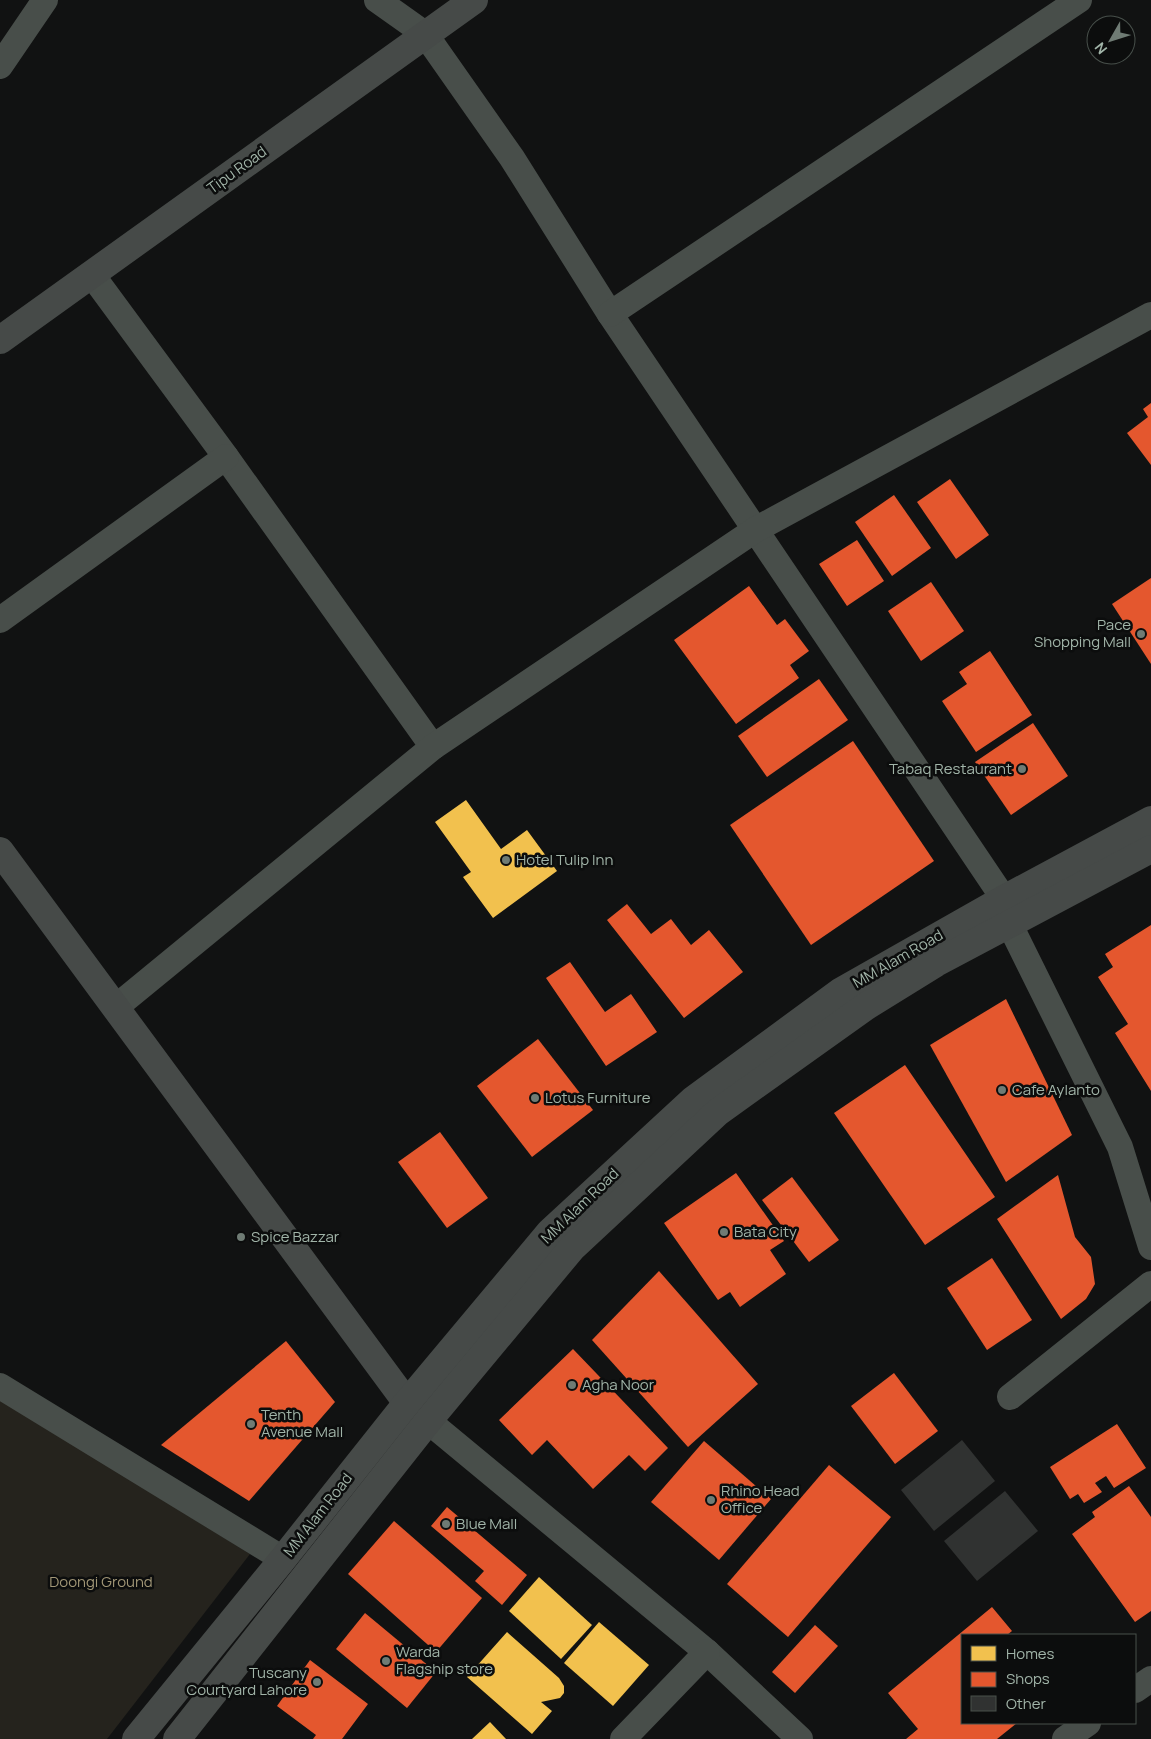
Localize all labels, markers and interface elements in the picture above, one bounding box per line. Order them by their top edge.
north arrow [1086,15,1136,65]
text: N [1090,39,1111,58]
street label: Tipu Road [203,141,271,198]
place label: Pace Shopping Mall [1034,614,1131,652]
marker: Pace Shopping Mall [1135,628,1147,640]
place label: Tabaq Restaurant [889,758,1012,779]
marker: Tabaq Restaurant [1016,763,1028,775]
place label: Hotel Tulip Inn [516,849,614,870]
marker: Hotel Tulip Inn [500,854,512,866]
street label: MM Alam Road [849,924,947,993]
place label: Cafe Aylanto [1012,1079,1100,1100]
marker: Cafe Aylanto [996,1084,1008,1096]
place label: Lotus Furniture [545,1087,651,1108]
marker: Lotus Furniture [529,1092,541,1104]
street label: MM Alam Road [536,1163,623,1248]
place label: Bata City [734,1221,797,1242]
place label: Spice Bazzar [251,1226,340,1247]
marker: Bata City [718,1226,730,1238]
marker: Spice Bazzar [235,1231,247,1243]
place label: Agha Noor [582,1374,655,1395]
marker: Agha Noor [566,1379,578,1391]
place label: Tenth Avenue Mall [261,1404,343,1442]
marker: Tenth Avenue Mall [245,1418,257,1430]
street label: MM Alam Road [278,1469,357,1561]
place label: Rhino Head Office [721,1480,800,1518]
marker: Rhino Head Office [705,1494,717,1506]
place label: Blue Mall [456,1513,517,1534]
marker: Blue Mall [440,1518,452,1530]
park label: Doongi Ground [49,1571,153,1592]
legend [961,1634,1136,1724]
place label: Warda Flagship store [396,1641,493,1679]
text: Homes [1006,1643,1055,1664]
marker: Warda Flagship store [380,1655,392,1667]
place label: Tuscany Courtyard Lahore [186,1662,307,1700]
text: Shops [1006,1668,1050,1689]
marker: Tuscany Courtyard Lahore [311,1676,323,1688]
text: Other [1006,1693,1047,1714]

